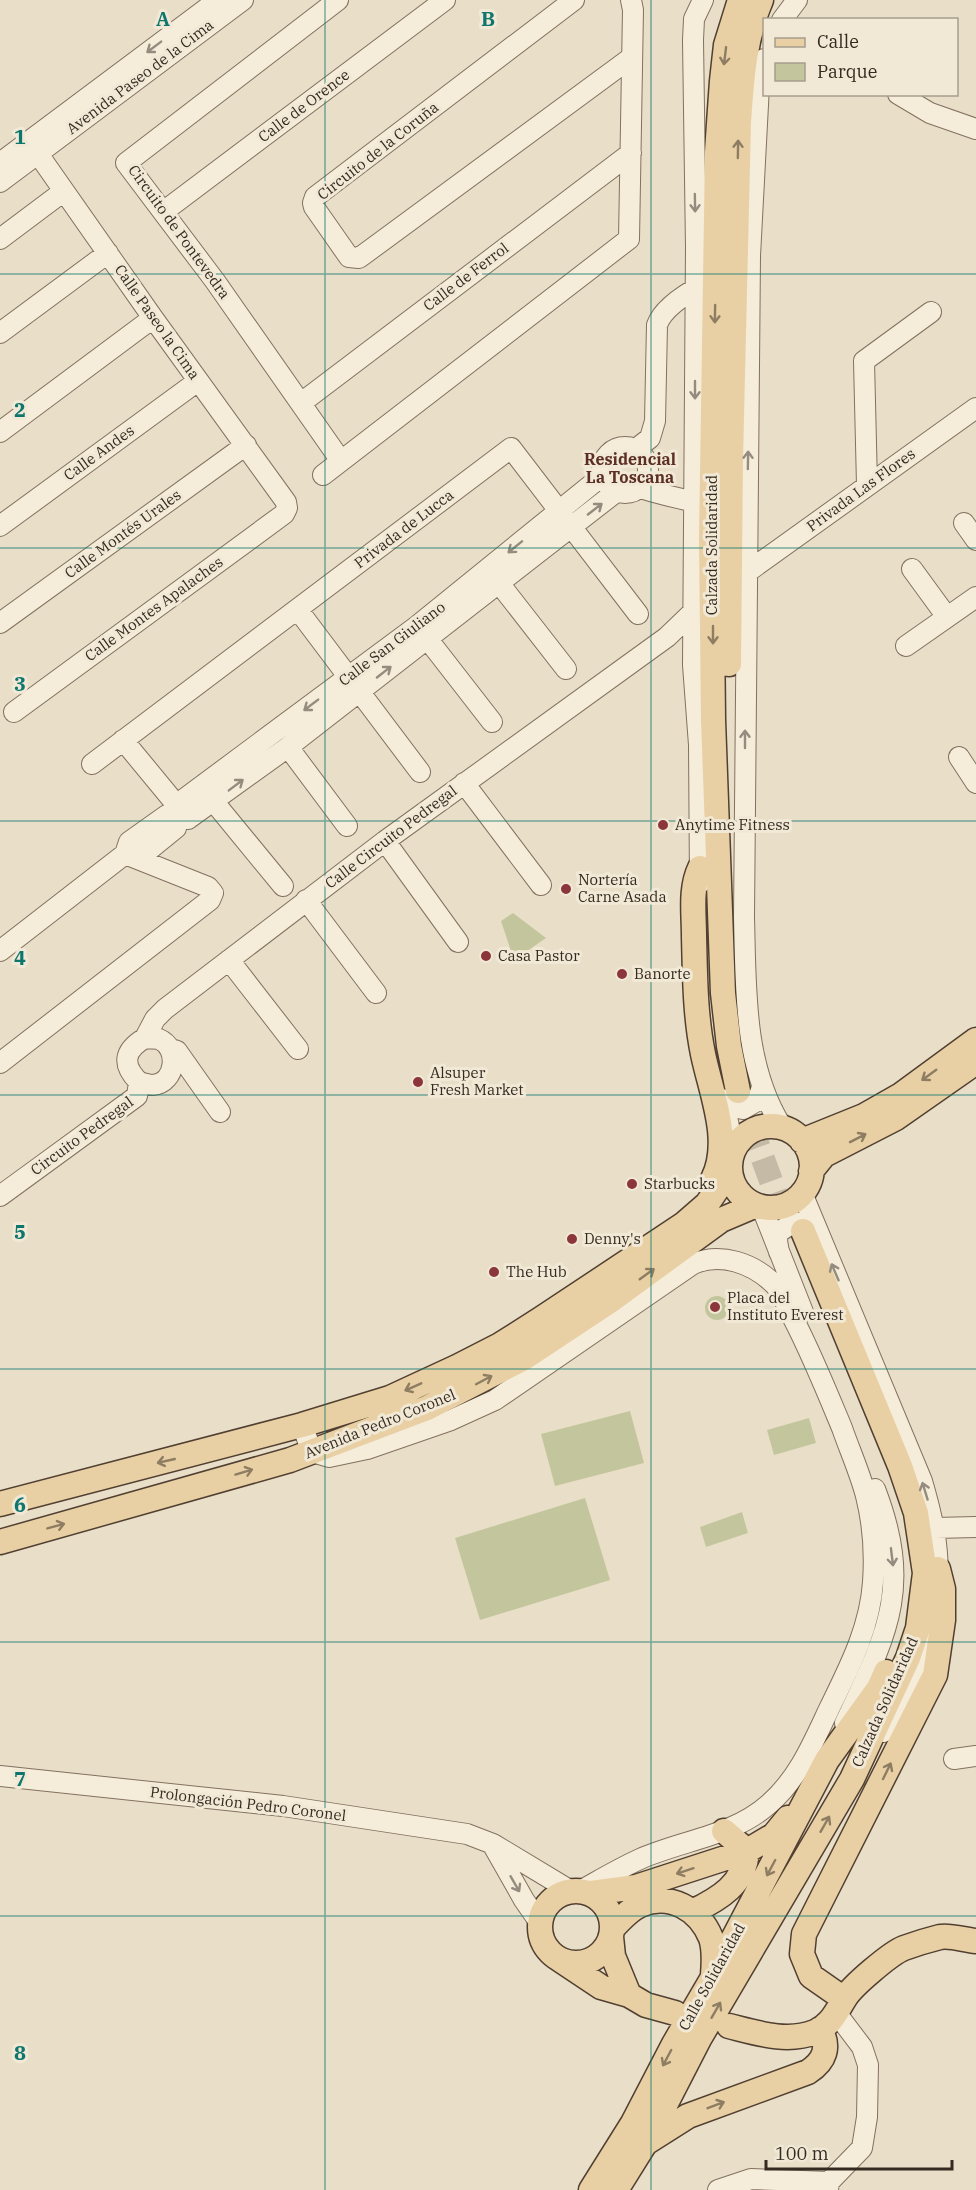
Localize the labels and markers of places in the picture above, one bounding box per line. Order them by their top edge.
place label: Anytime Fitness [675,815,790,834]
marker: Anytime Fitness [656,818,670,832]
place label: Nortería Carne Asada [578,870,667,906]
marker: Nortería Carne Asada [559,882,573,896]
place label: Casa Pastor [498,946,580,965]
marker: Casa Pastor [479,949,493,963]
place label: Banorte [634,964,690,983]
marker: Banorte [615,967,629,981]
place label: Alsuper Fresh Market [430,1063,524,1099]
marker: Alsuper Fresh Market [411,1075,425,1089]
place label: Starbucks [644,1174,715,1193]
marker: Starbucks [625,1177,639,1191]
place label: Denny's [584,1229,641,1248]
marker: Denny's [565,1232,579,1246]
place label: The Hub [506,1262,567,1281]
marker: The Hub [487,1265,501,1279]
place label: Placa del Instituto Everest [727,1288,843,1324]
marker: Placa del Instituto Everest [708,1300,722,1314]

